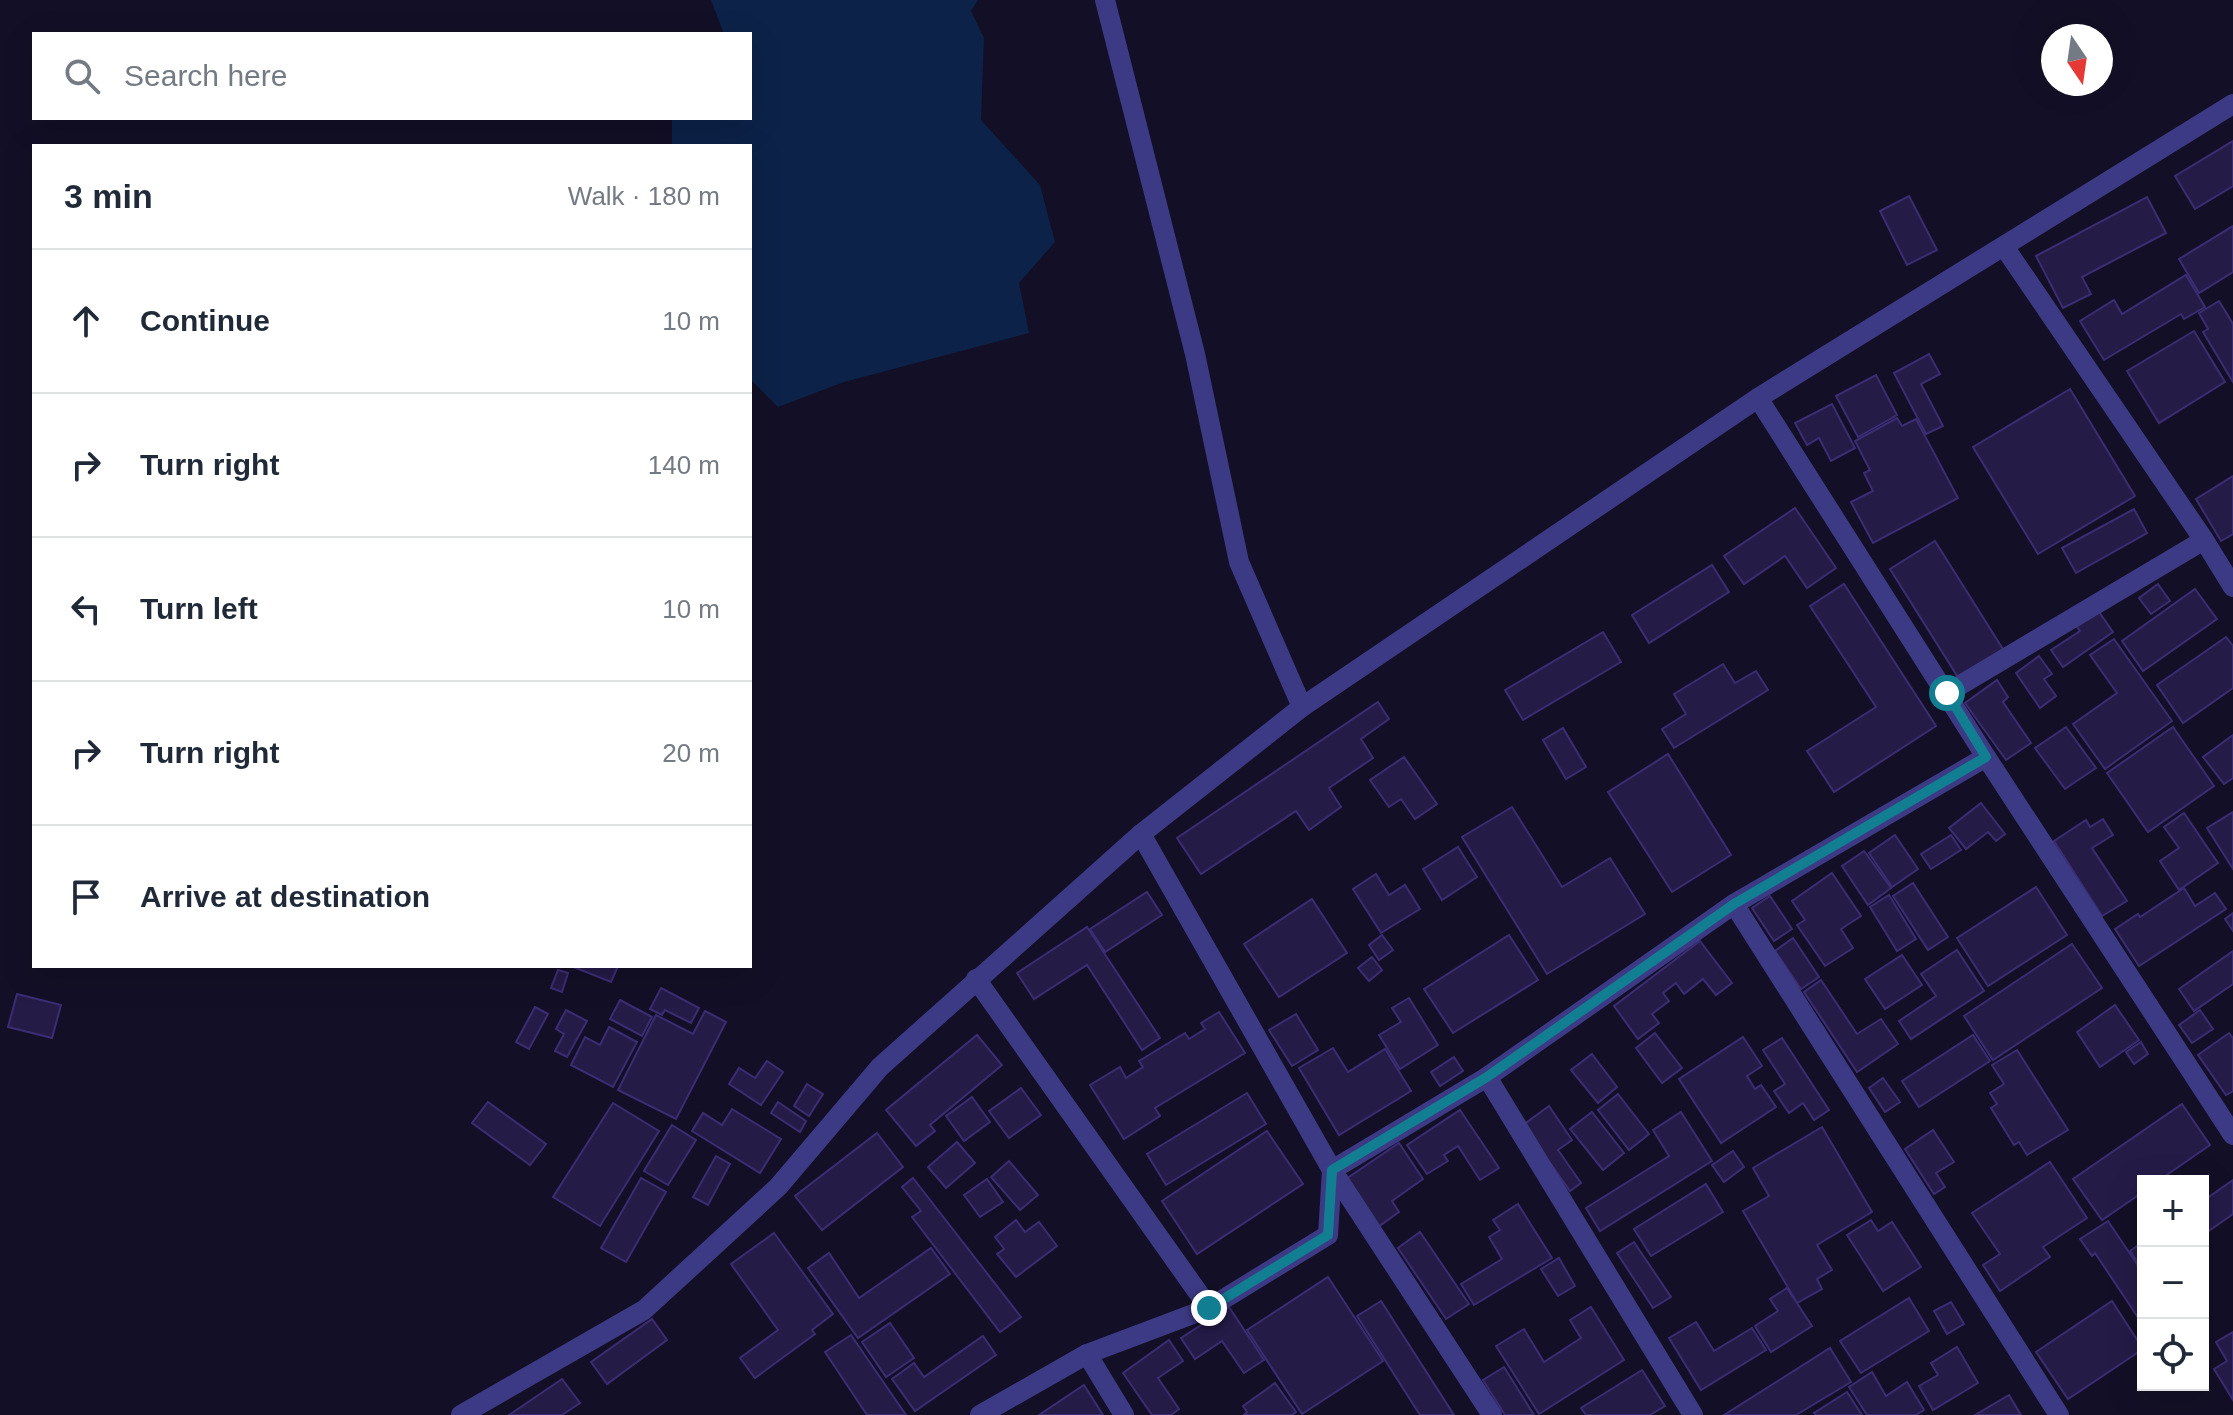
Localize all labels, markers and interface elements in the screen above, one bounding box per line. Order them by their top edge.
north arrow [2041,24,2113,96]
search box [32,32,752,120]
icon: search [60,54,104,98]
text: Search here [124,59,287,92]
text: 3 min [64,177,153,215]
text: Walk · 180 m [568,181,720,211]
icon: ahead [64,299,108,343]
text: Continue [140,304,270,337]
text: 10 m [662,306,720,336]
icon: right [64,443,108,487]
text: Turn right [140,448,279,481]
text: 140 m [648,450,720,480]
icon: left [64,587,108,631]
text: Turn left [140,592,258,625]
text: 10 m [662,594,720,624]
route start [1929,675,1965,711]
icon: right [64,731,108,775]
text: Turn right [140,736,279,769]
text: 20 m [662,738,720,768]
icon: arrive [64,875,108,919]
text: Arrive at destination [140,880,430,913]
map controls [2137,1175,2209,1391]
button: + [2137,1175,2209,1247]
button: − [2137,1247,2209,1319]
route end [1191,1290,1227,1326]
button: locate [2137,1319,2209,1391]

